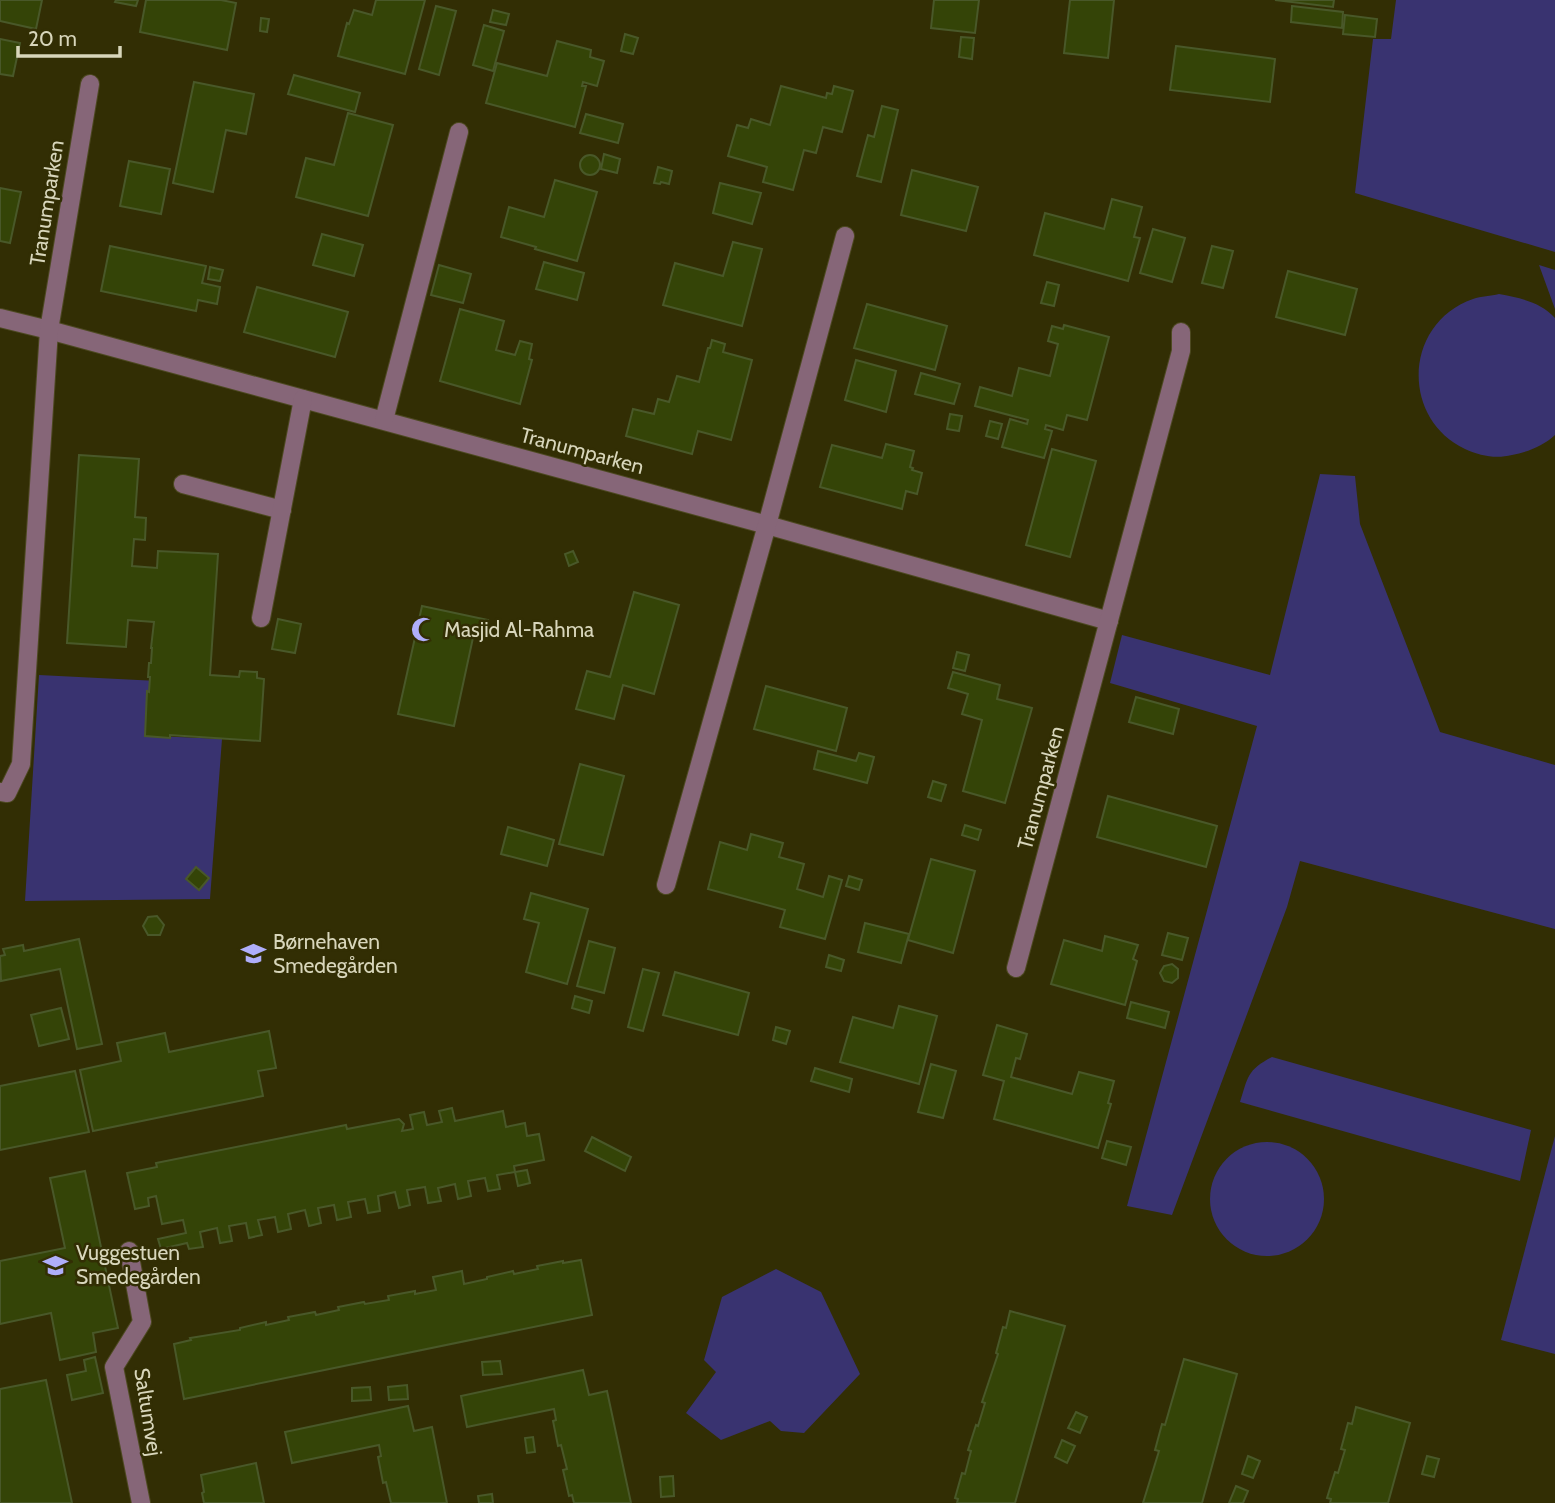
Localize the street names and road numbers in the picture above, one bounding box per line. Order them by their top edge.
street label: Tranumparken [24,138,69,268]
street label: Tranumparken [518,422,647,479]
street label: Tranumparken [1012,723,1069,852]
street label: Saltumvej [128,1366,168,1458]

